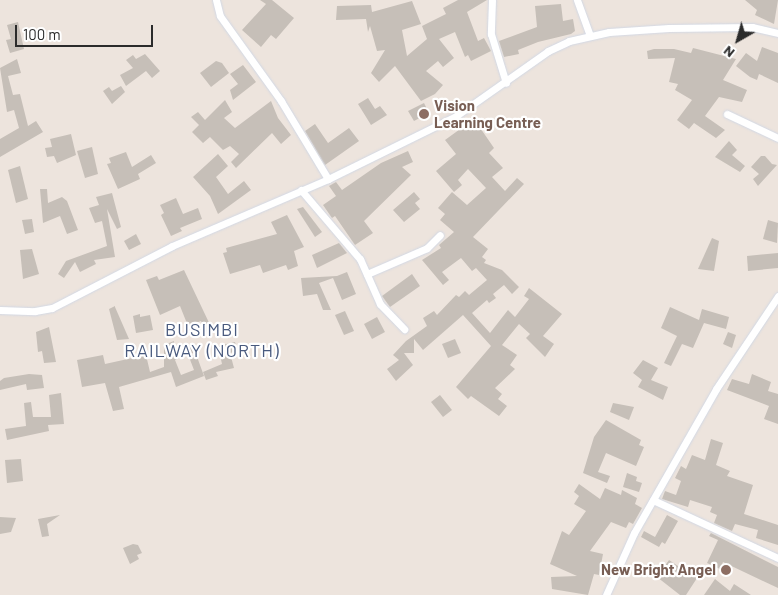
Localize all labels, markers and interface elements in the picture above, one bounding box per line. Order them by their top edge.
scale bar [18,15,155,47]
north arrow [713,15,763,65]
text: 100 m [23,25,61,43]
text: N [720,43,737,62]
place label: Vision Learning Centre [434,96,541,131]
marker: Vision Learning Centre [418,108,430,120]
district label: BUSIMBI RAILWAY (NORTH) [122,319,282,362]
place label: New Bright Angel [601,561,716,579]
marker: New Bright Angel [720,564,732,576]

